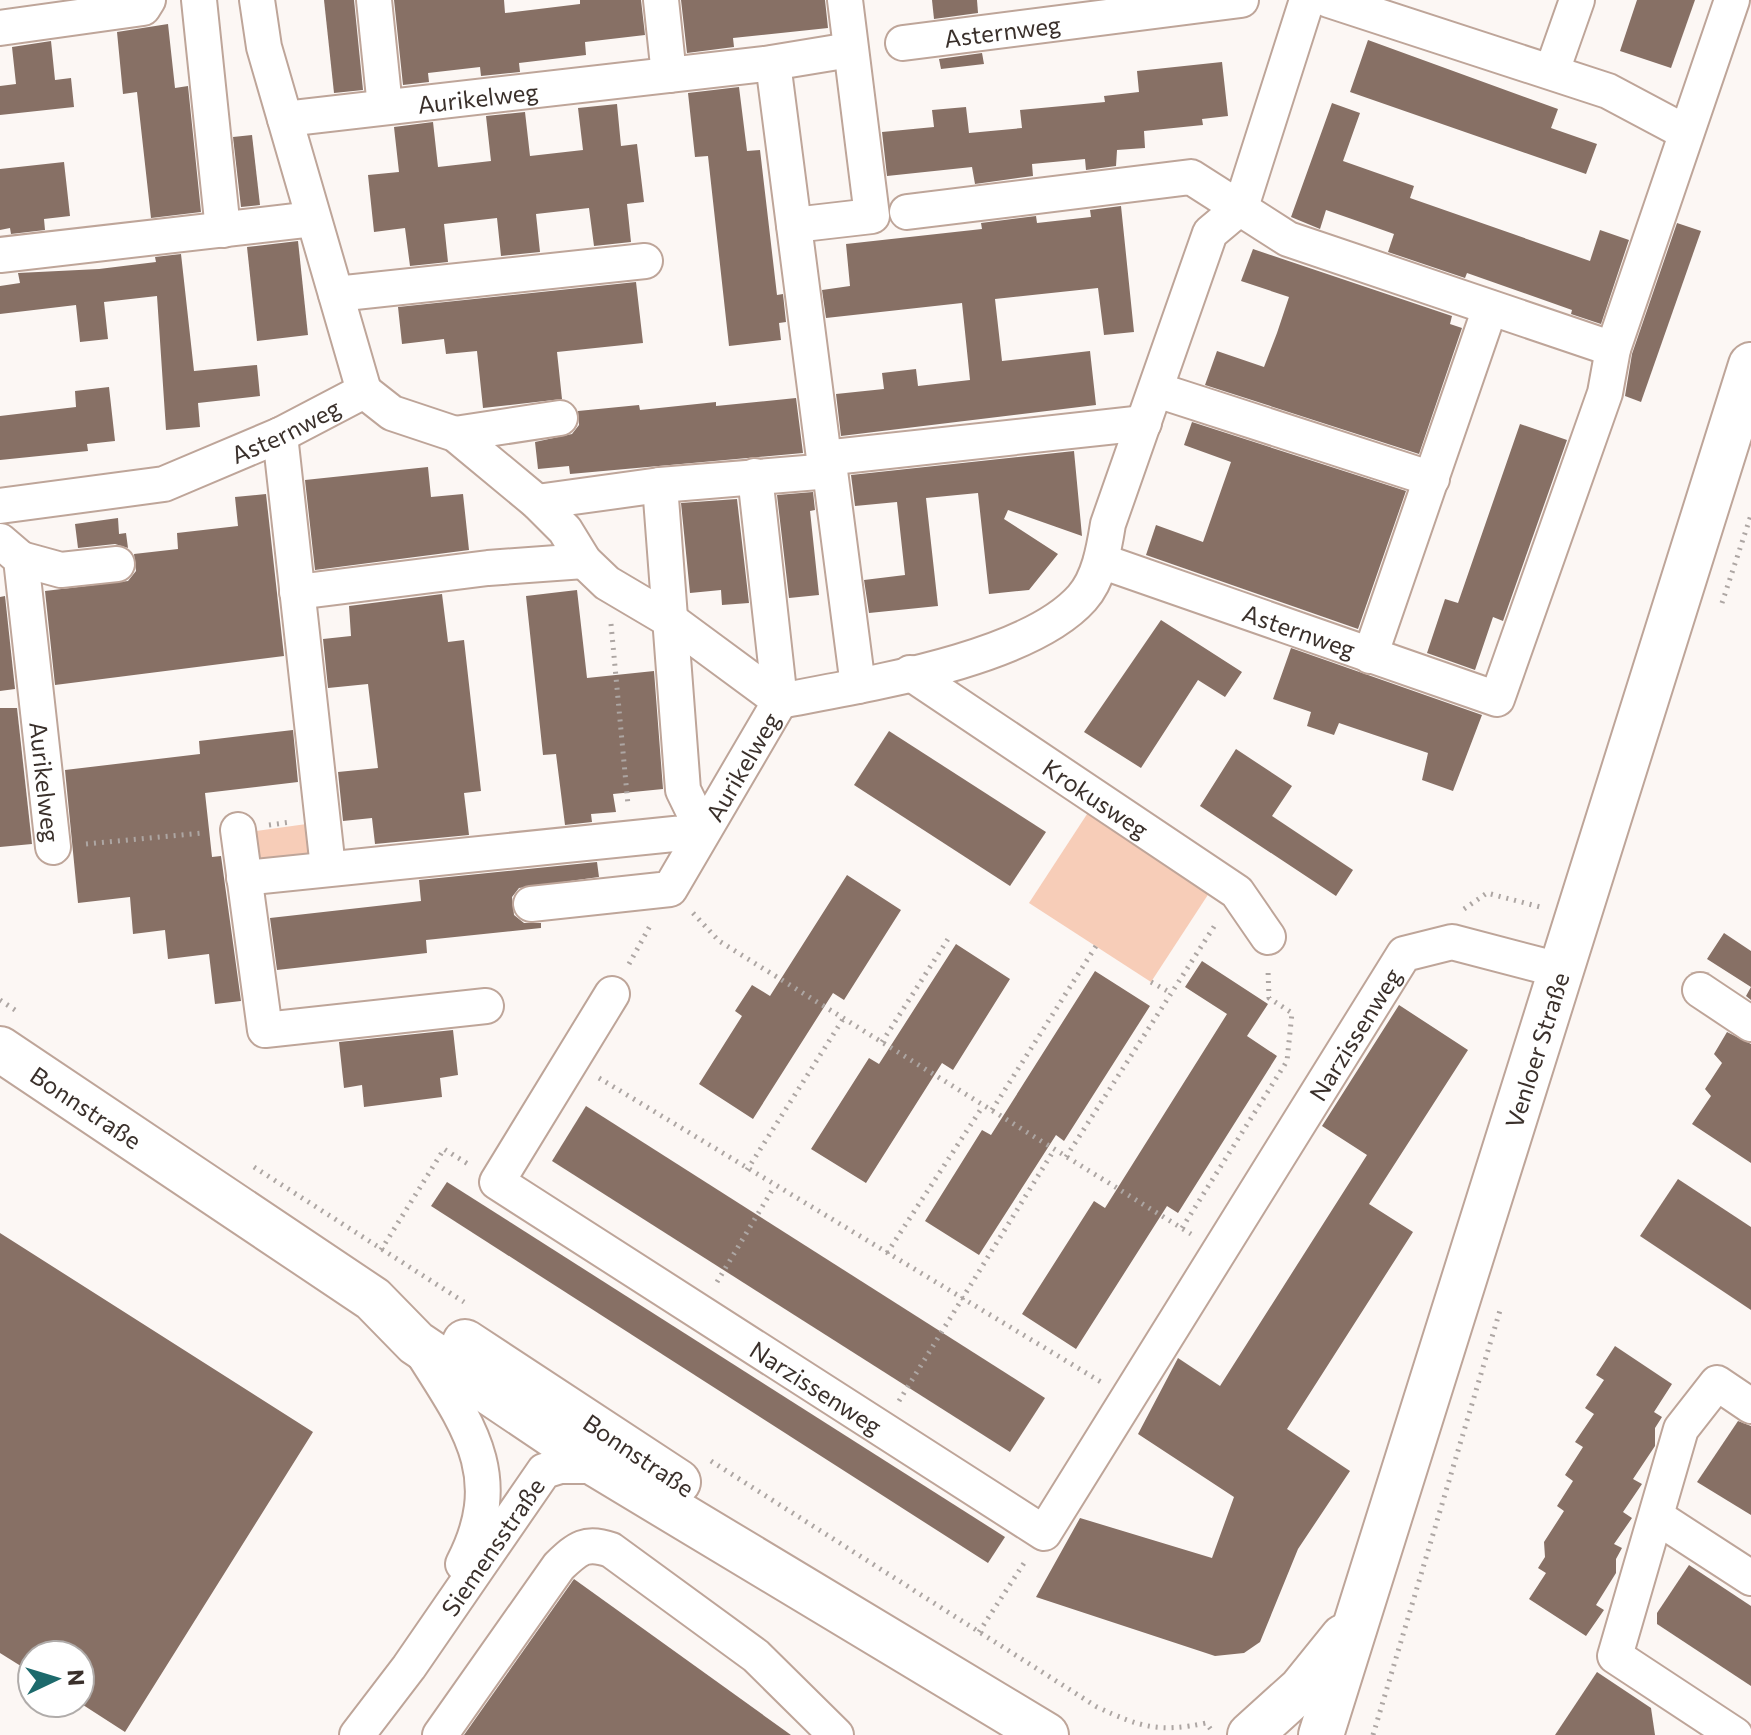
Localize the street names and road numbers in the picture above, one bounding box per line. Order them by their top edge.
street label: Asternweg [942,9,1062,52]
street label: Aurikelweg [416,76,540,118]
street label: Asternweg [226,392,345,469]
street label: Asternweg [1239,597,1359,663]
street label: Aurikelweg [699,707,785,826]
street label: Aurikelweg [25,720,67,844]
street label: Krokusweg [1038,752,1155,843]
street label: Narzissenweg [1302,962,1406,1106]
street label: Venloer Straße [1498,969,1574,1131]
street label: Bonnstraße [25,1059,147,1154]
street label: Narzissenweg [745,1334,888,1440]
street label: Bonnstraße [578,1407,700,1503]
street label: Siemensstraße [434,1472,550,1621]

